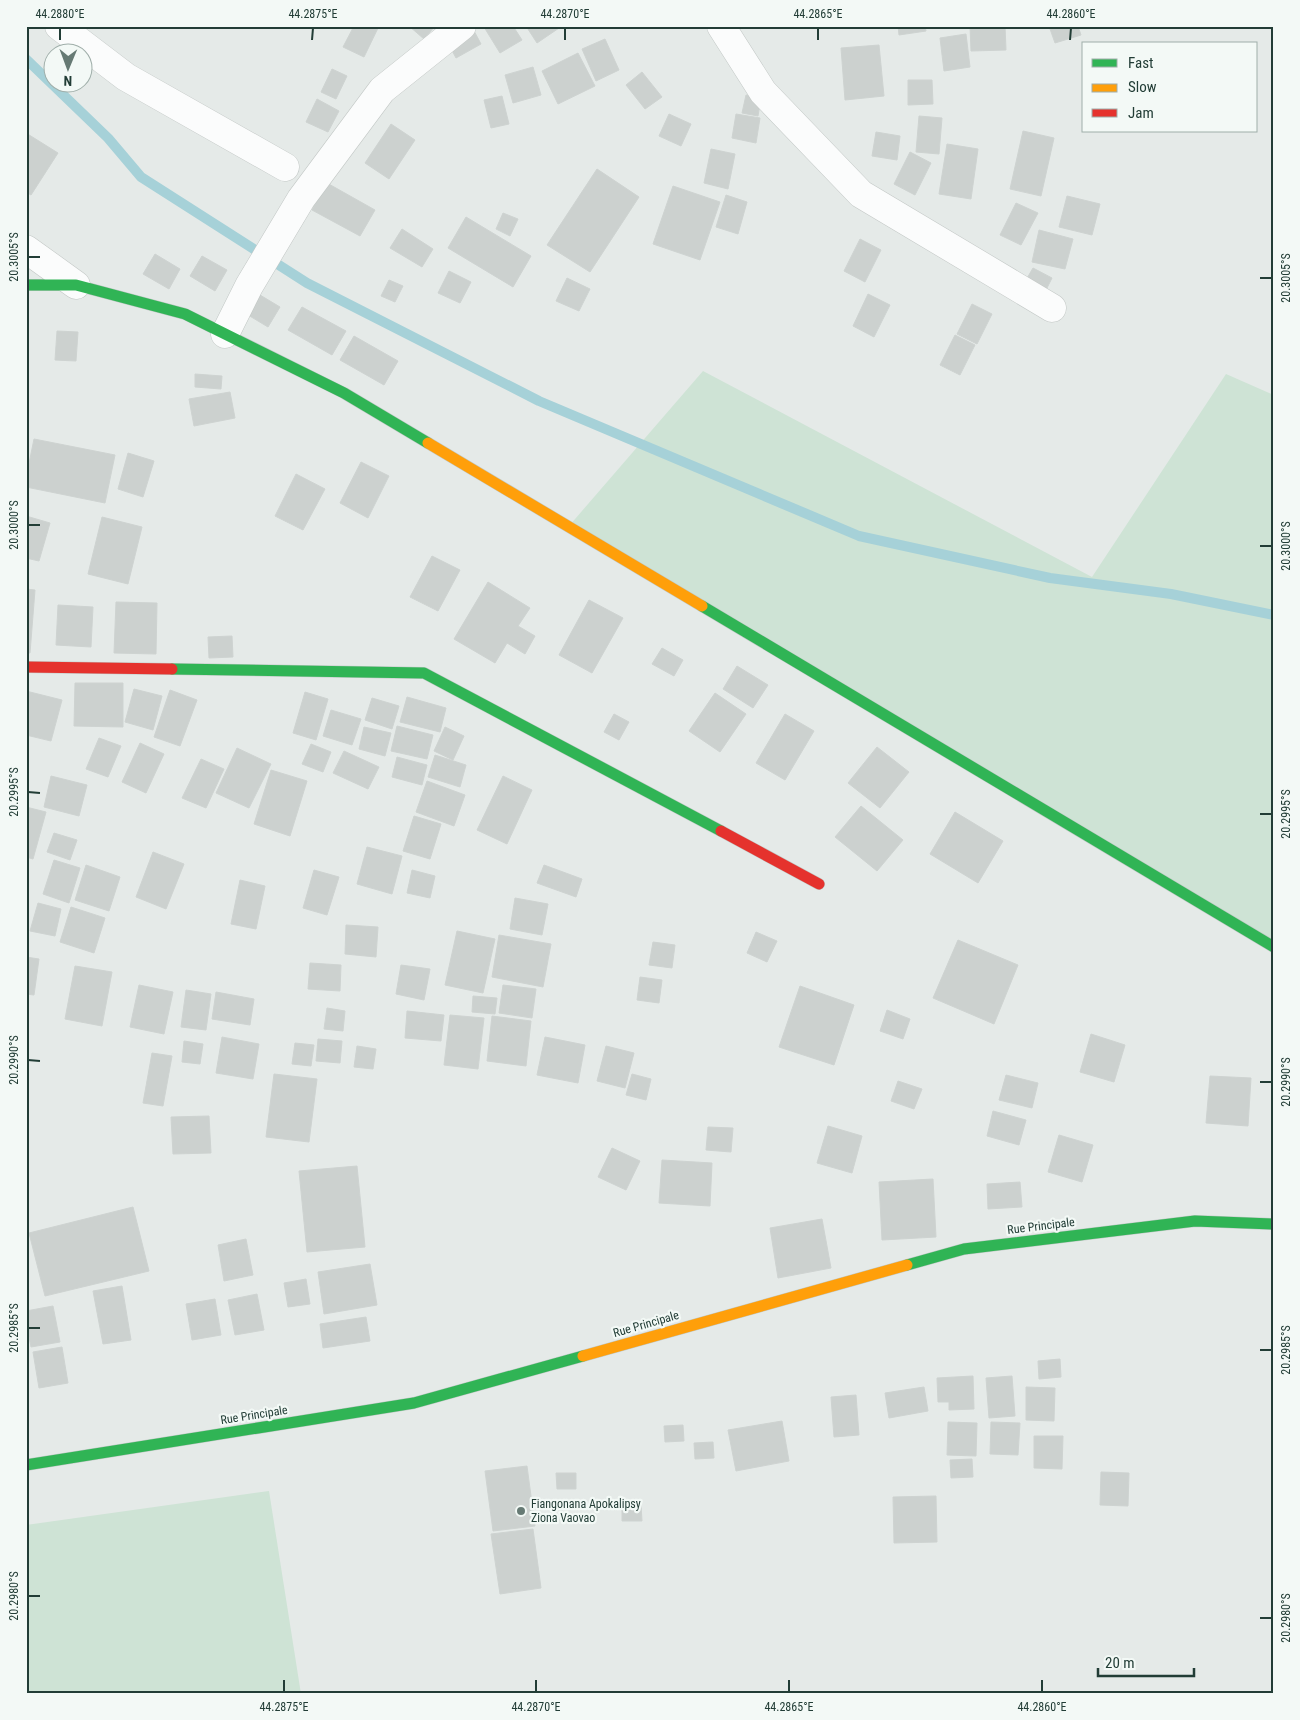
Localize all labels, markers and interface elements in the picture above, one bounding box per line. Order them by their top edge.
text: 44.2880°E [35,7,85,21]
text: 44.2875°E [288,7,338,21]
text: 44.2870°E [540,7,590,21]
text: 44.2865°E [793,7,843,21]
text: 44.2860°E [1046,7,1096,21]
north arrow [42,42,92,92]
legend [1082,42,1258,132]
text: Fast [1128,54,1153,72]
text: N [63,73,72,89]
text: Slow [1128,78,1157,96]
text: Jam [1128,104,1154,122]
text: 20.3005°S [7,232,21,282]
text: 20.3005°S [1279,253,1293,303]
text: 20.3000°S [7,500,21,550]
text: 20.3000°S [1279,521,1293,571]
text: 20.2995°S [7,767,21,817]
text: 20.2995°S [1279,789,1293,839]
text: 20.2990°S [7,1035,21,1085]
text: 20.2990°S [1279,1057,1293,1107]
street label: Rue Principale [1007,1215,1076,1237]
text: 20.2985°S [7,1303,21,1353]
street label: Rue Principale [612,1308,681,1340]
text: 20.2985°S [1279,1325,1293,1375]
street label: Rue Principale [219,1403,289,1427]
place label: Fiangonana Apokalipsy Ziona Vaovao [531,1497,641,1525]
marker: Fiangonana Apokalipsy Ziona Vaovao [515,1505,527,1517]
text: 20.2980°S [7,1571,21,1621]
text: 20.2980°S [1279,1593,1293,1643]
scale bar [1098,1645,1194,1677]
text: 20 m [1105,1654,1135,1672]
text: 44.2875°E [259,1700,309,1714]
text: 44.2870°E [511,1700,561,1714]
text: 44.2865°E [764,1700,814,1714]
text: 44.2860°E [1017,1700,1067,1714]

